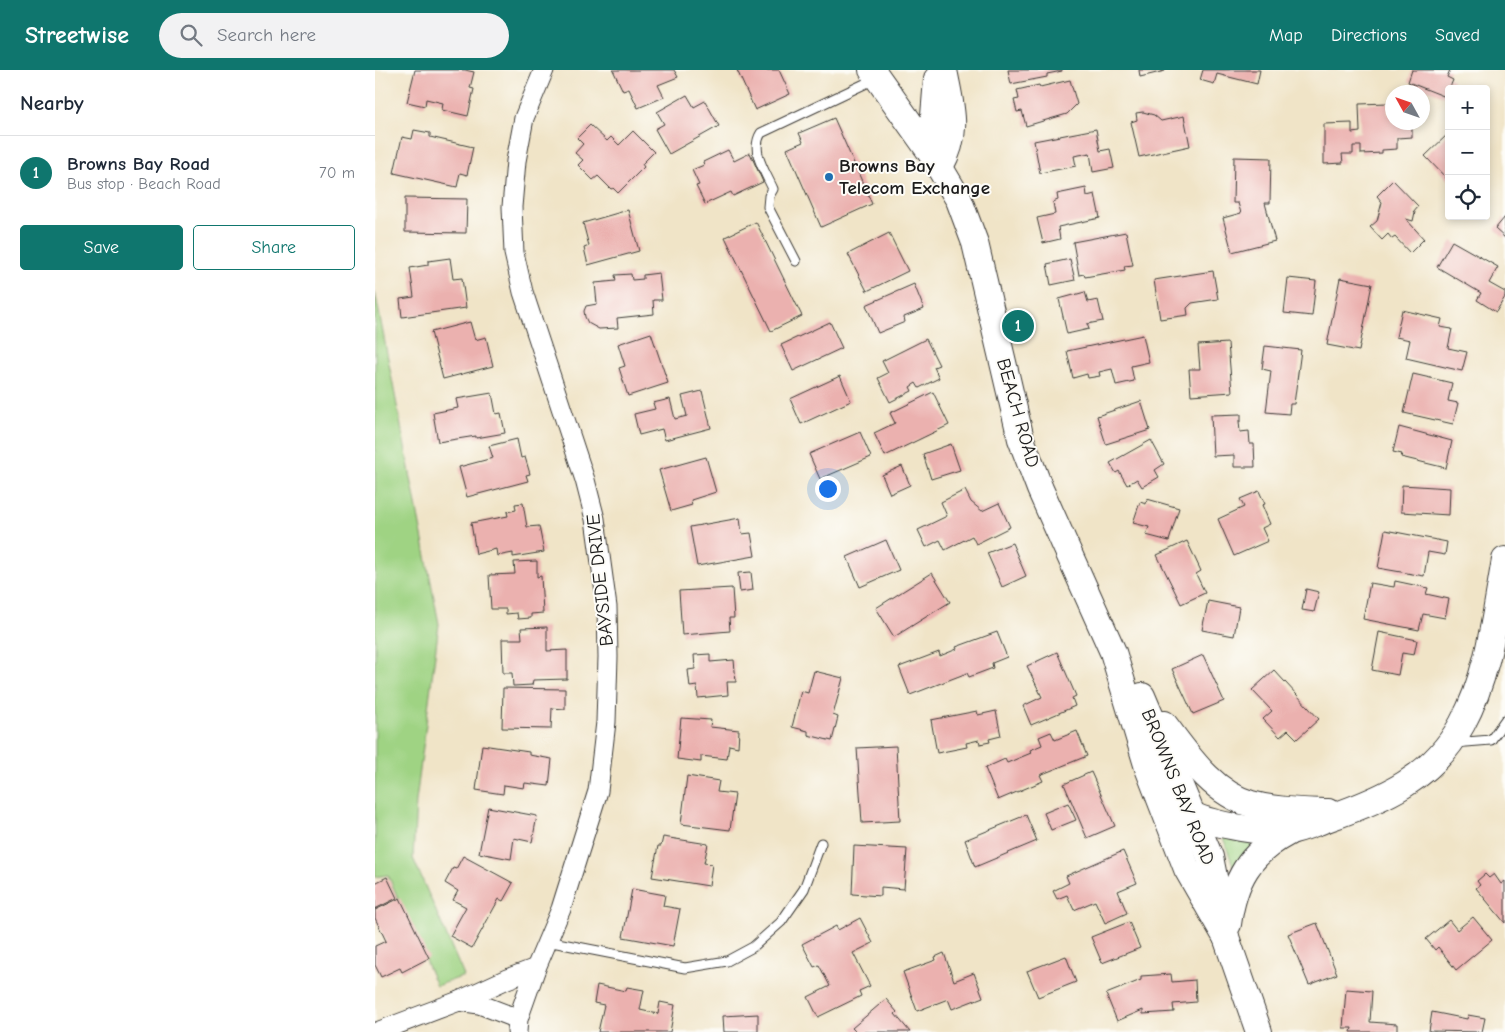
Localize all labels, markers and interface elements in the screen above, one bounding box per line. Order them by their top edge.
search box [159,13,509,58]
text: Streetwise [25,21,129,49]
icon: search [177,21,205,49]
text: Search here [217,24,316,46]
text: Map [1269,25,1303,46]
text: Directions [1331,25,1407,46]
text: Saved [1435,25,1480,46]
north arrow [1385,85,1430,130]
map controls [1445,85,1490,220]
button: + [1445,85,1490,130]
text: Nearby [20,91,84,115]
button: − [1445,130,1490,175]
text: Browns Bay Road [67,153,210,175]
place label: Browns Bay Telecom Exchange [839,155,990,199]
text: 1 [33,164,39,182]
text: 70 m [319,164,355,182]
marker: Browns Bay Telecom Exchange [823,171,835,183]
text: Bus stop · Beach Road [67,175,221,193]
button: locate [1445,175,1490,220]
button: Save [20,225,183,270]
button: Share [193,225,355,270]
pin: 1 [1002,307,1034,345]
street label: BEACH ROAD [992,356,1044,470]
your location [815,476,841,502]
street label: BAYSIDE DRIVE [582,513,618,647]
street label: BROWNS BAY ROAD [1137,706,1219,868]

